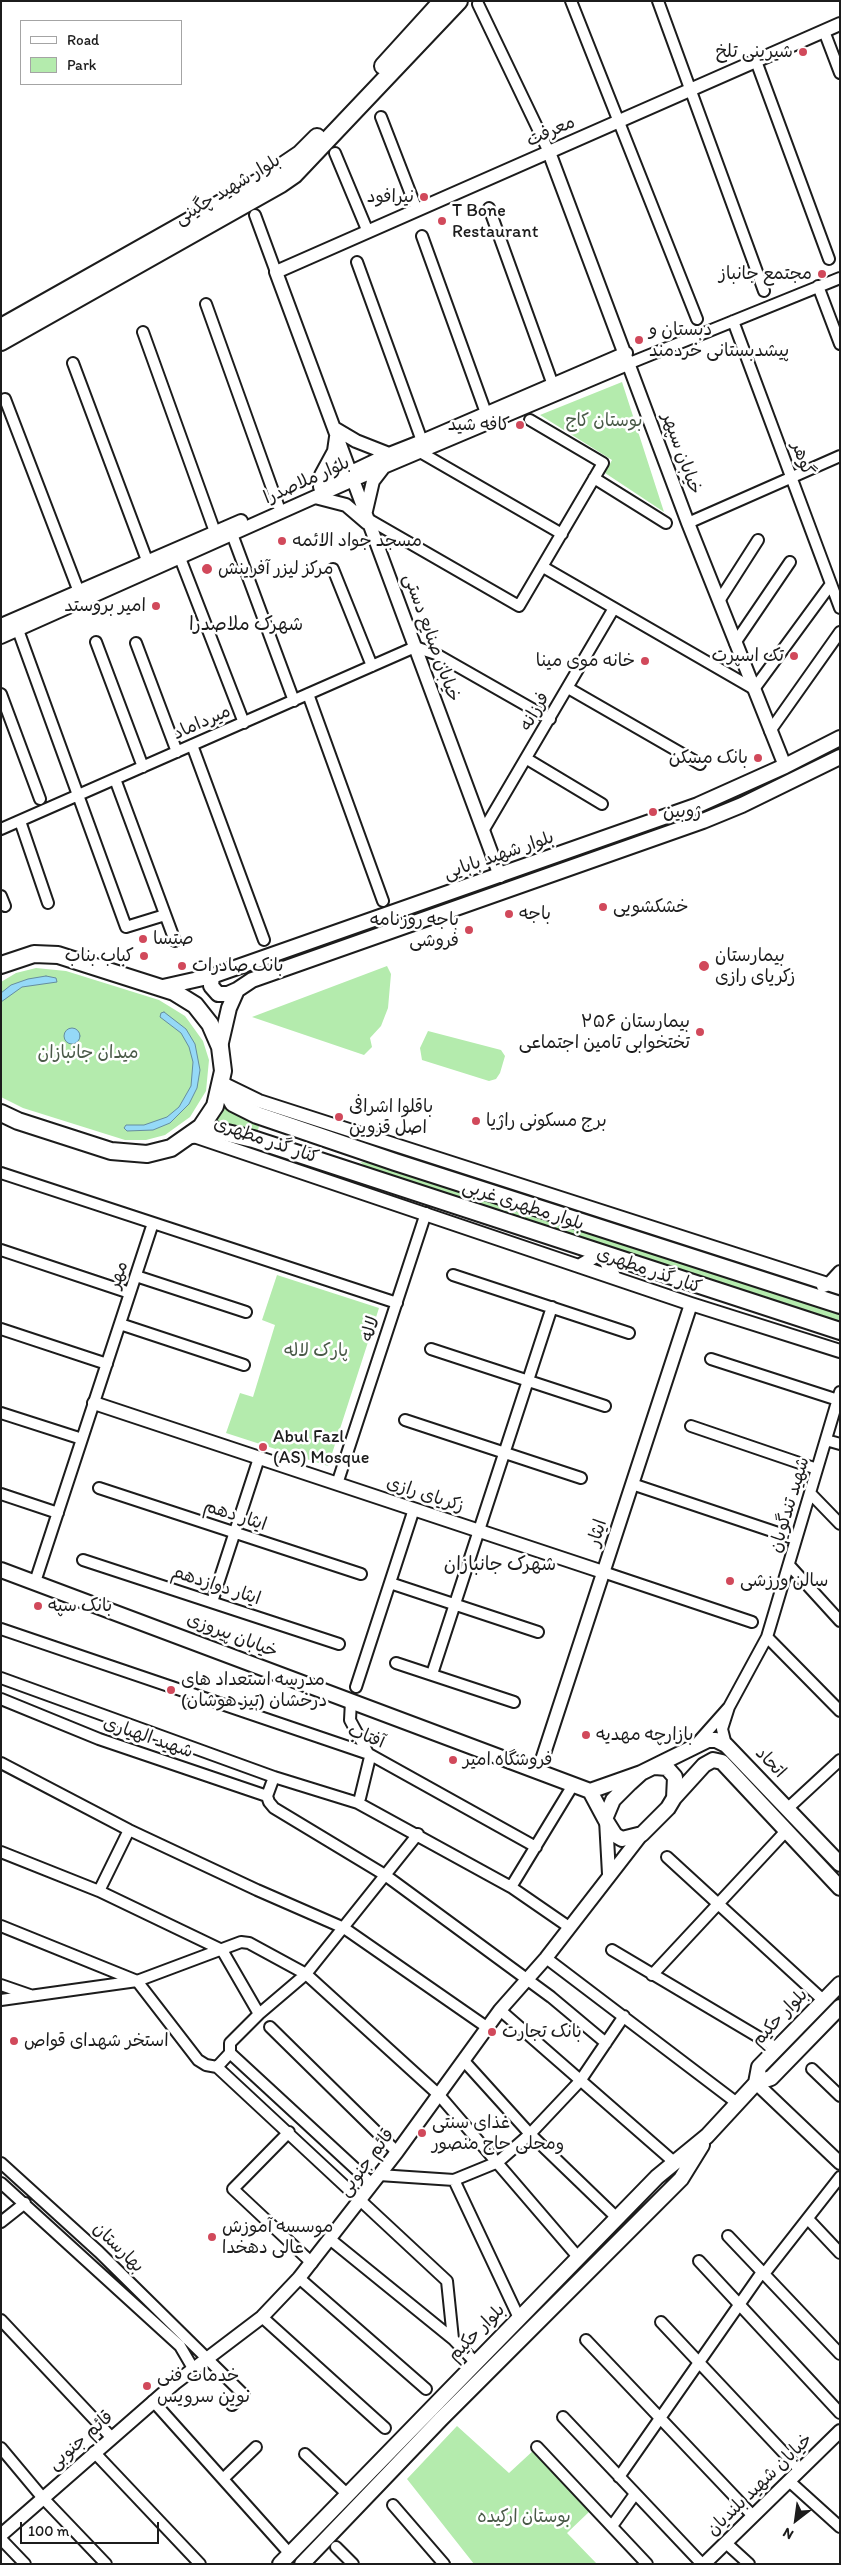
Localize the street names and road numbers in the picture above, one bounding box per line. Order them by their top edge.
street label: معرفت [523,112,579,152]
street label: بلوار شهید چگینی [171,150,285,230]
street label: خیابان سپهر [656,410,706,498]
street label: گوهر [786,439,818,479]
street label: بلوار ملاصدرا [261,452,353,510]
street label: خیابان صنایع دستی [398,571,464,705]
street label: فرزانه [515,689,555,735]
street label: میرداماد [170,701,234,745]
street label: بلوار شهید بابایی [441,827,557,885]
street label: کنار گذر مطهری [211,1113,321,1169]
street label: بلوار مطهری غربی [459,1176,587,1236]
street label: کنار گذر مطهری [594,1243,704,1299]
street label: مهر [104,1259,134,1291]
street label: لاله [357,1314,385,1344]
street label: شهید تندگویان [765,1455,815,1555]
street label: زکریای رازی [383,1472,467,1518]
street label: ایثار دهم [201,1496,269,1536]
street label: ایثار [584,1517,612,1549]
street label: ایثار دوازدهم [169,1561,263,1611]
street label: خیابان پیروزی [184,1609,280,1663]
street label: شهید الهیاری [100,1713,196,1763]
street label: آفتاب [344,1720,388,1754]
street label: اتحاد [750,1743,790,1783]
street label: بلوار حکیم [747,1984,813,2052]
street label: قائم جنوبی [334,2125,400,2201]
street label: بهارستان [88,2218,148,2278]
street label: بلوار حکیم [444,2300,510,2366]
street label: قائم جنوبی [44,2407,118,2475]
street label: خیابان شهید بلندیان [703,2429,817,2541]

